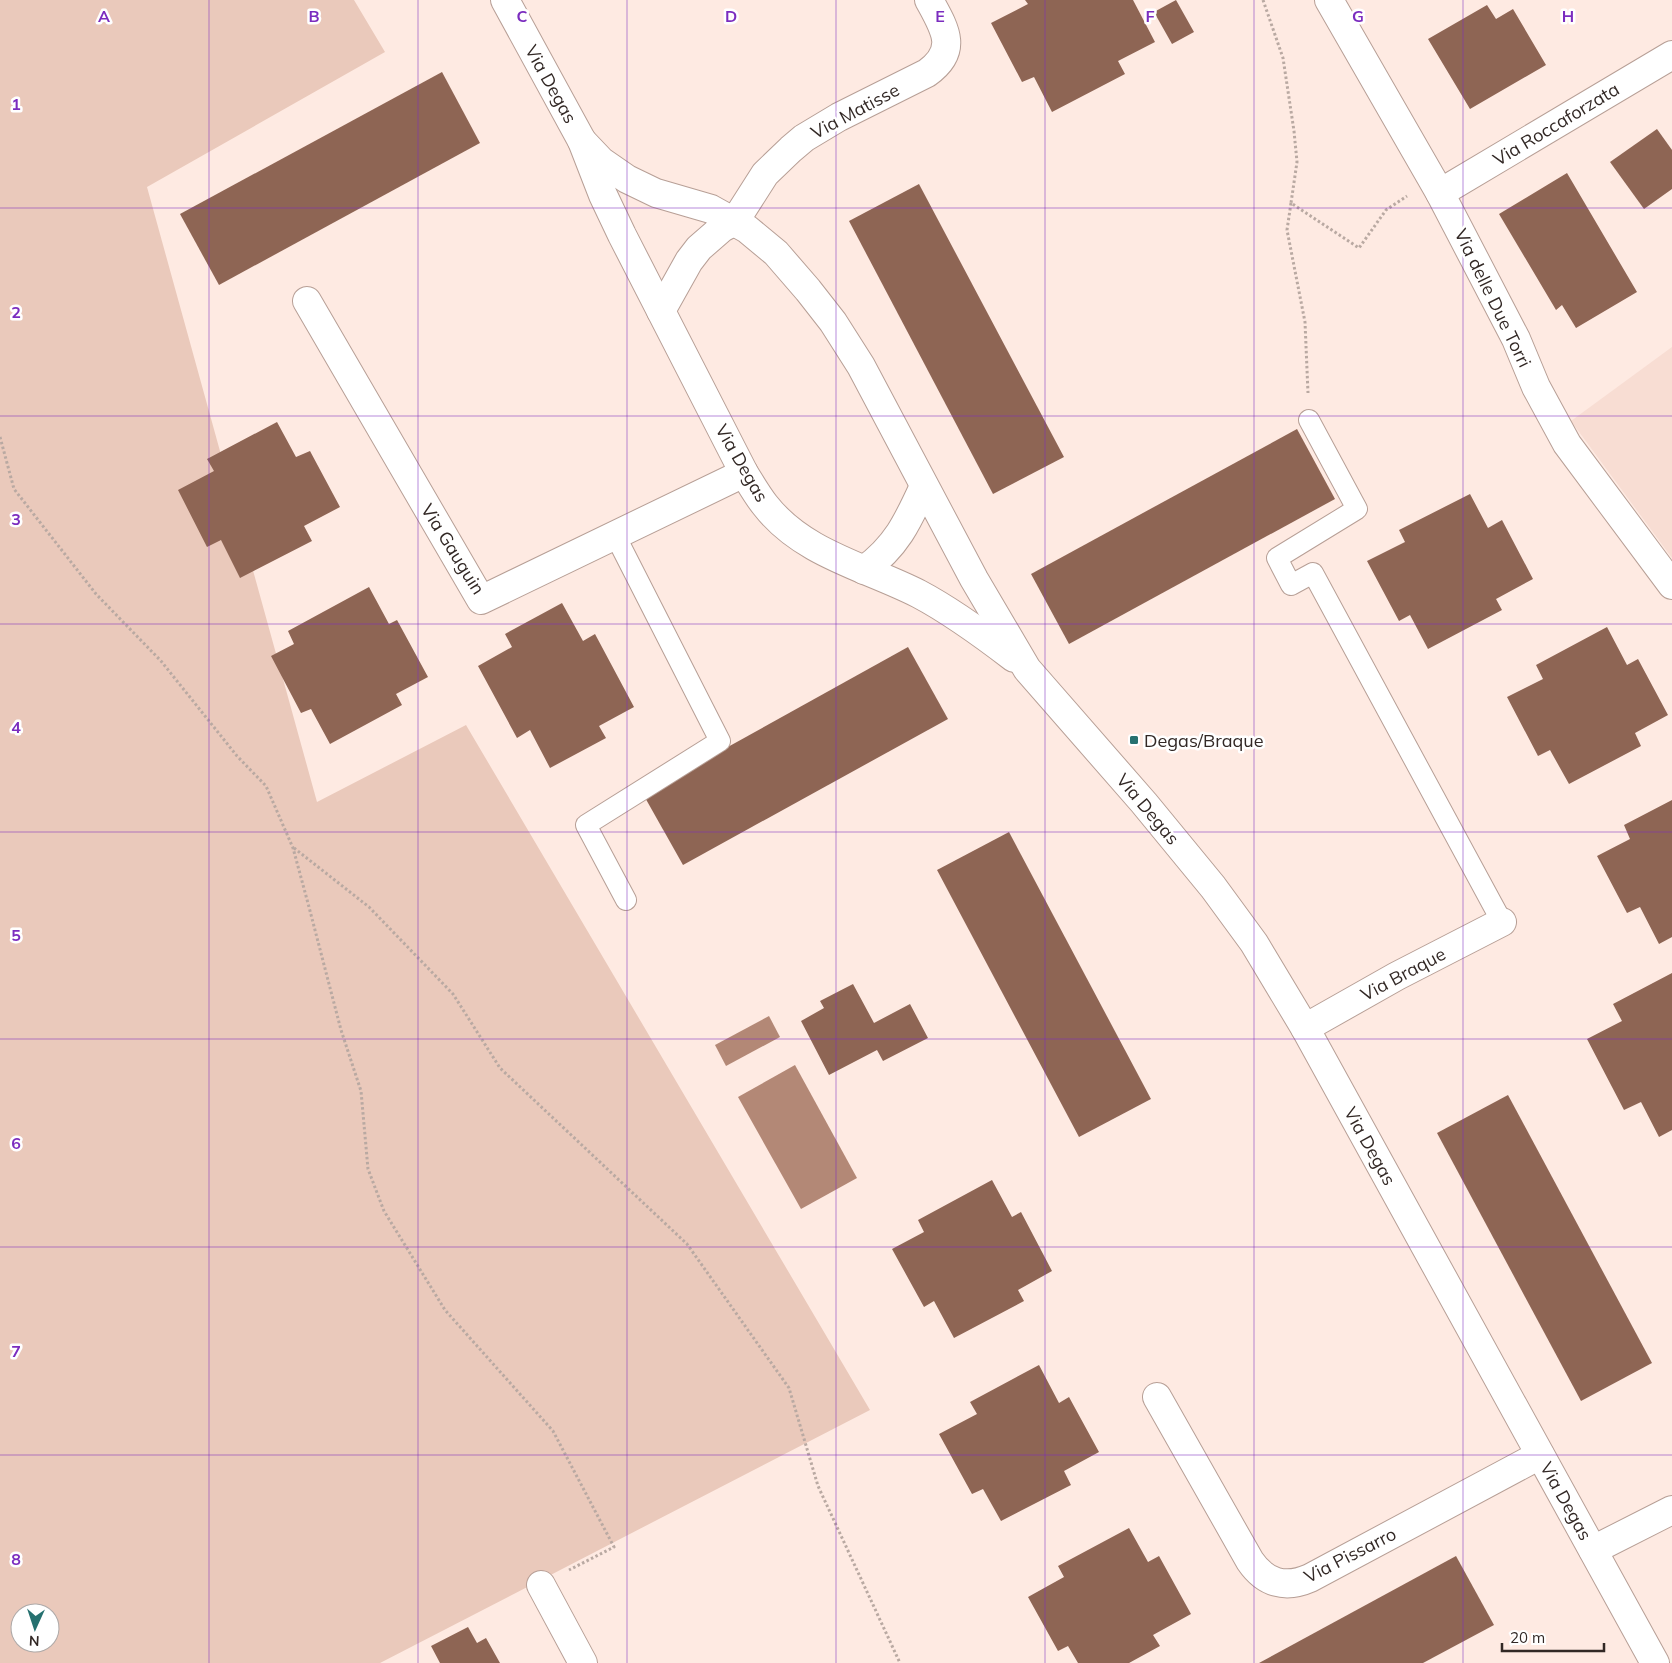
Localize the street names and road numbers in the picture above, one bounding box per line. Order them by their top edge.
street label: Via Degas [520,41,582,127]
street label: Via Roccaforzata [1489,77,1623,171]
street label: Via Matisse [807,78,903,144]
street label: Via delle Due Torri [1449,225,1537,371]
street label: Via Degas [710,420,774,506]
street label: Via Gauguin [416,499,490,599]
street label: Via Degas [1111,769,1185,849]
street label: Via Braque [1357,942,1449,1006]
street label: Via Degas [1339,1103,1401,1189]
street label: Via Degas [1535,1458,1597,1544]
street label: Via Pissarro [1300,1522,1400,1588]

